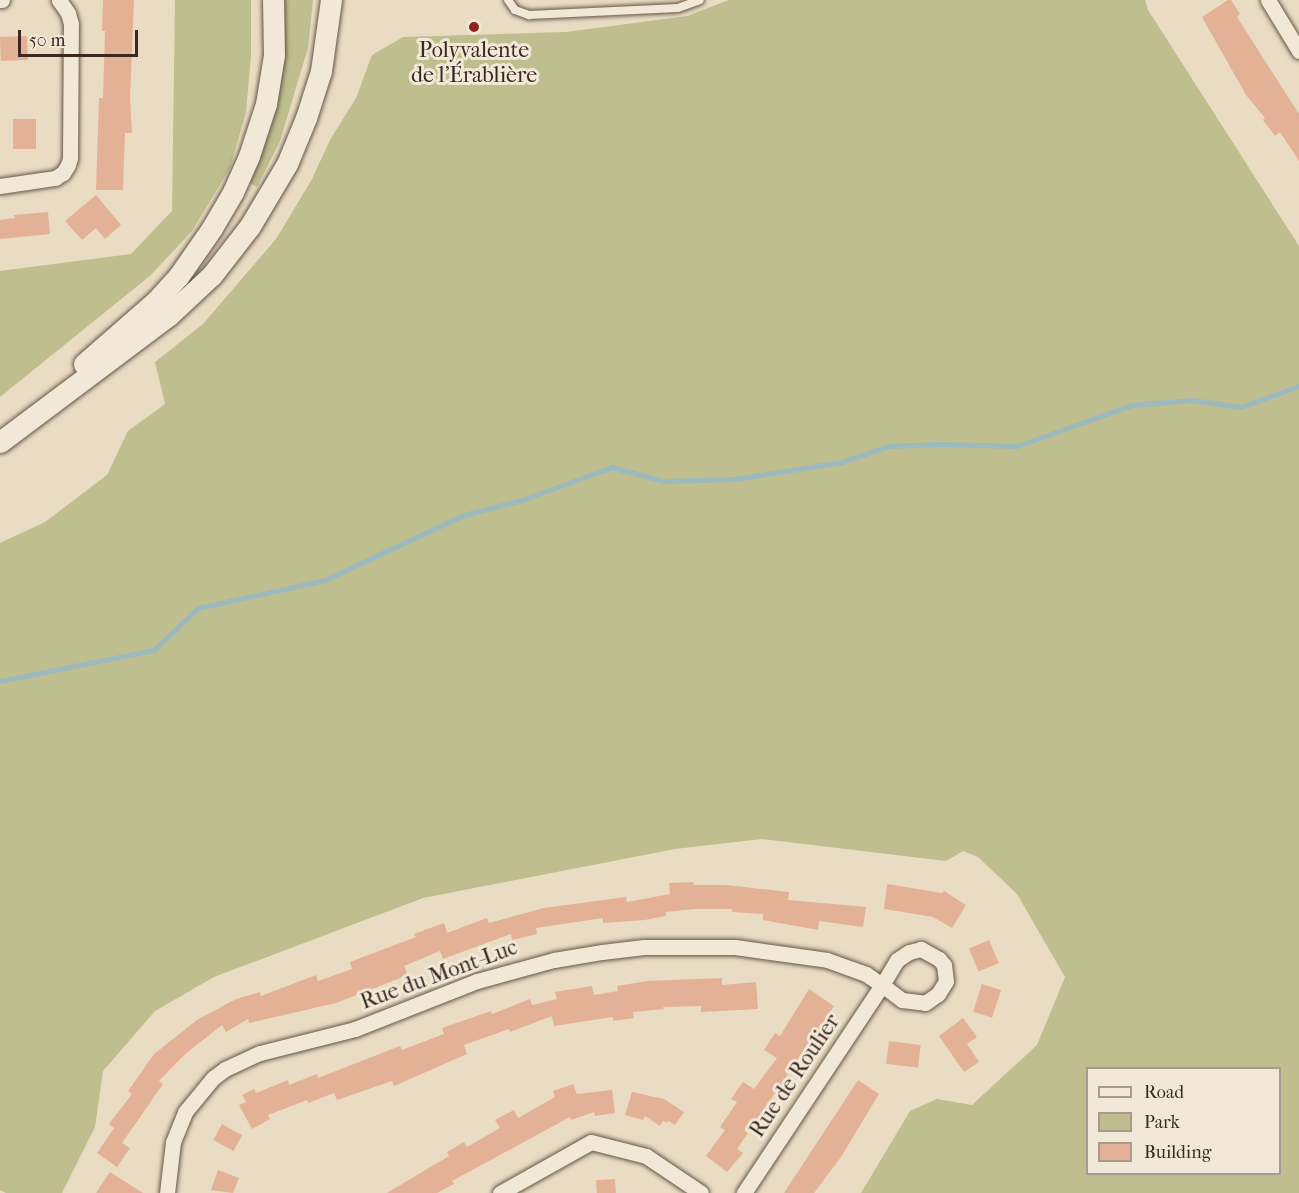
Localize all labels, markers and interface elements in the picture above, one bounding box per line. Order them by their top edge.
scale bar [21,18,141,56]
marker: Polyvalente de l'Érablière [467,20,481,34]
text: 50 m [29,30,65,51]
place label: Polyvalente de l'Érablière [411,37,537,88]
street label: Rue du Mont-Luc [357,934,521,1016]
street label: Rue de Roulier [744,1009,846,1143]
legend [1086,1067,1281,1175]
text: Road [1144,1082,1184,1103]
text: Park [1144,1112,1180,1133]
text: Building [1144,1142,1211,1163]

